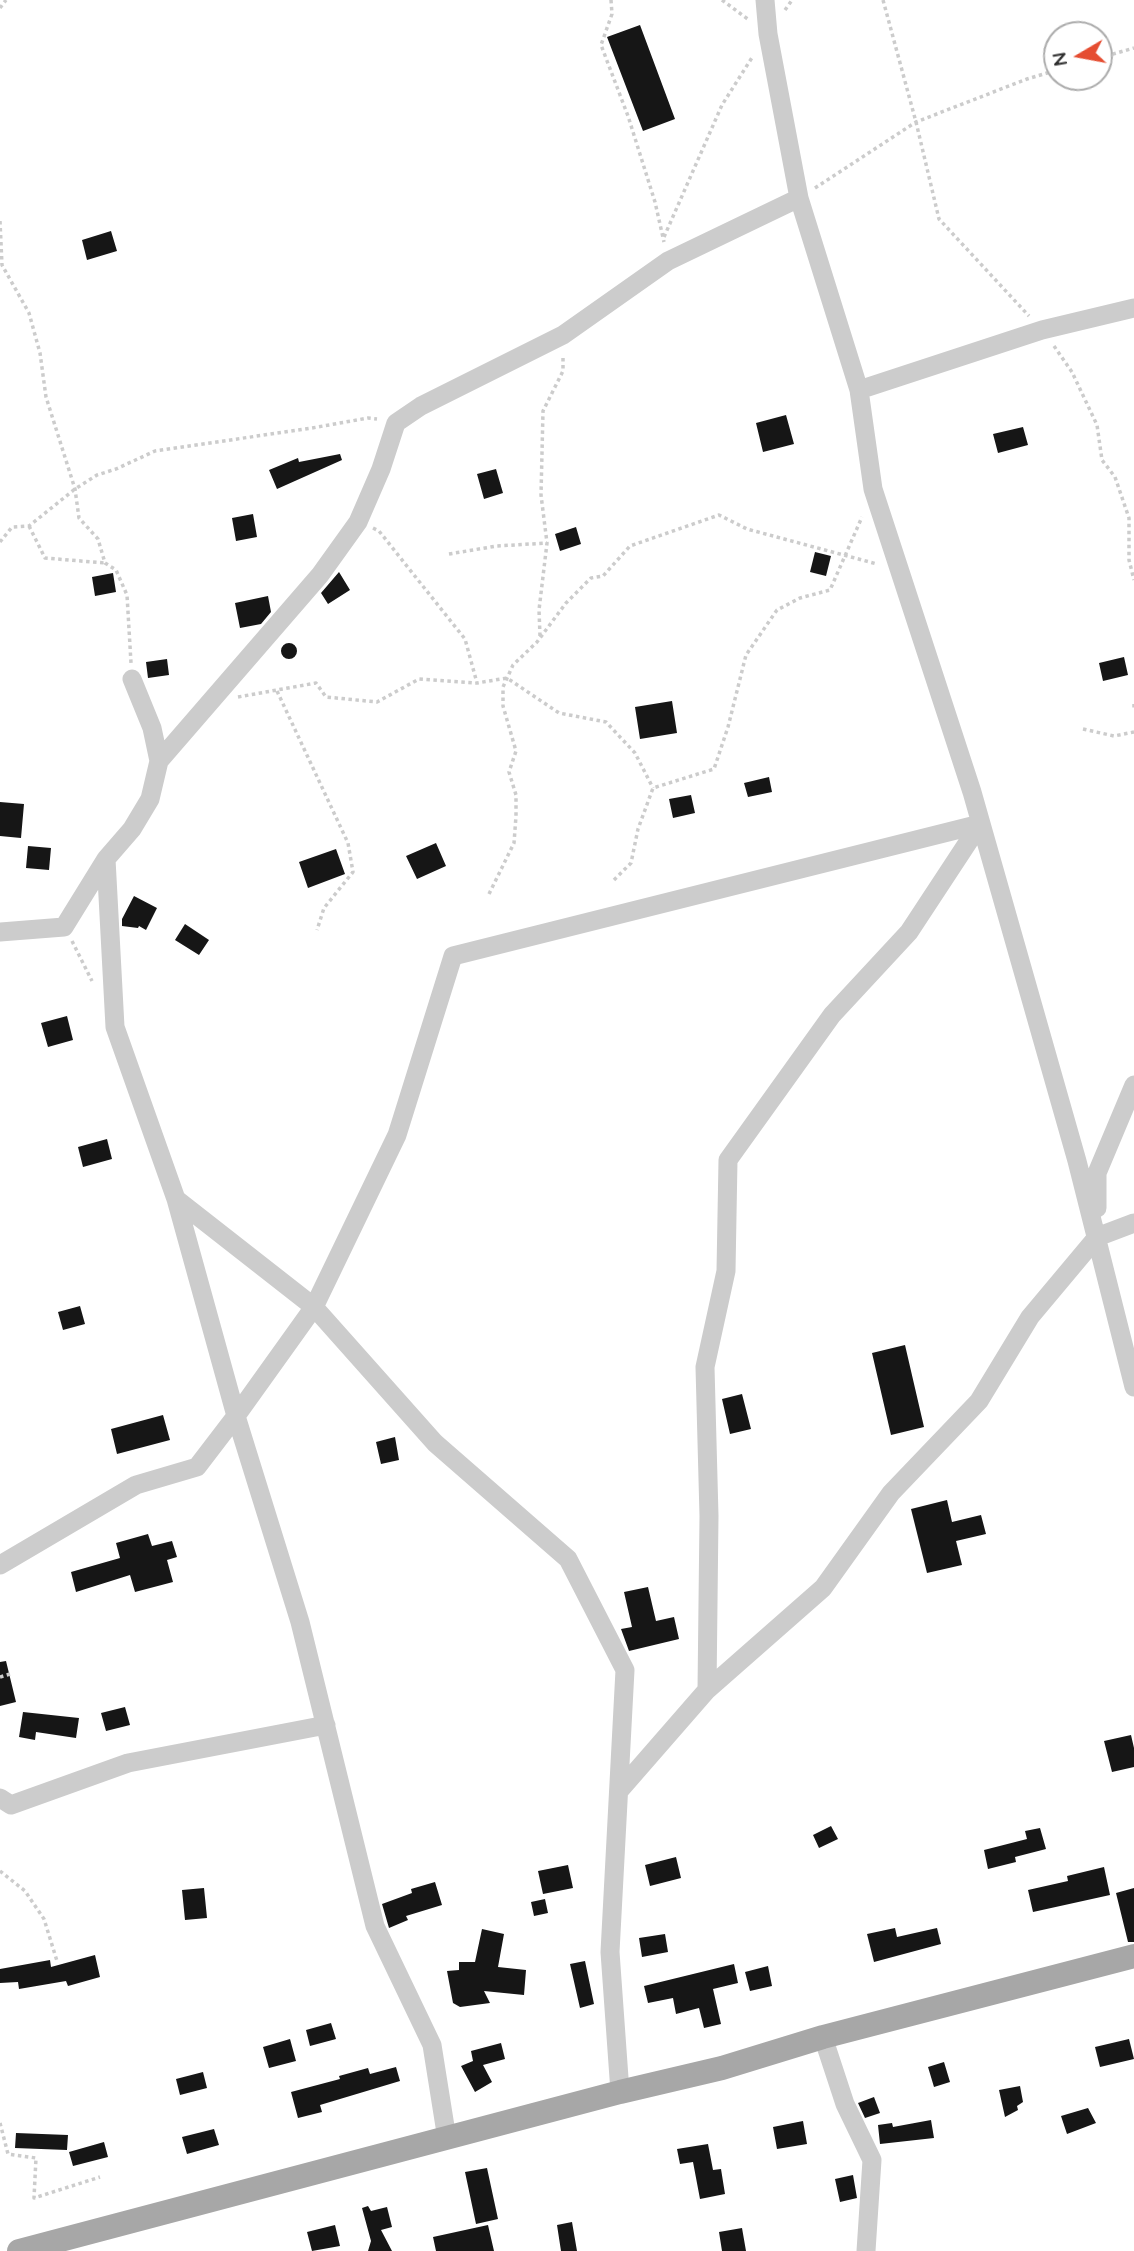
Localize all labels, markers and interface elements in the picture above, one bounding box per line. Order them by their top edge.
north arrow [1043,21,1113,91]
text: N [1046,50,1072,68]

